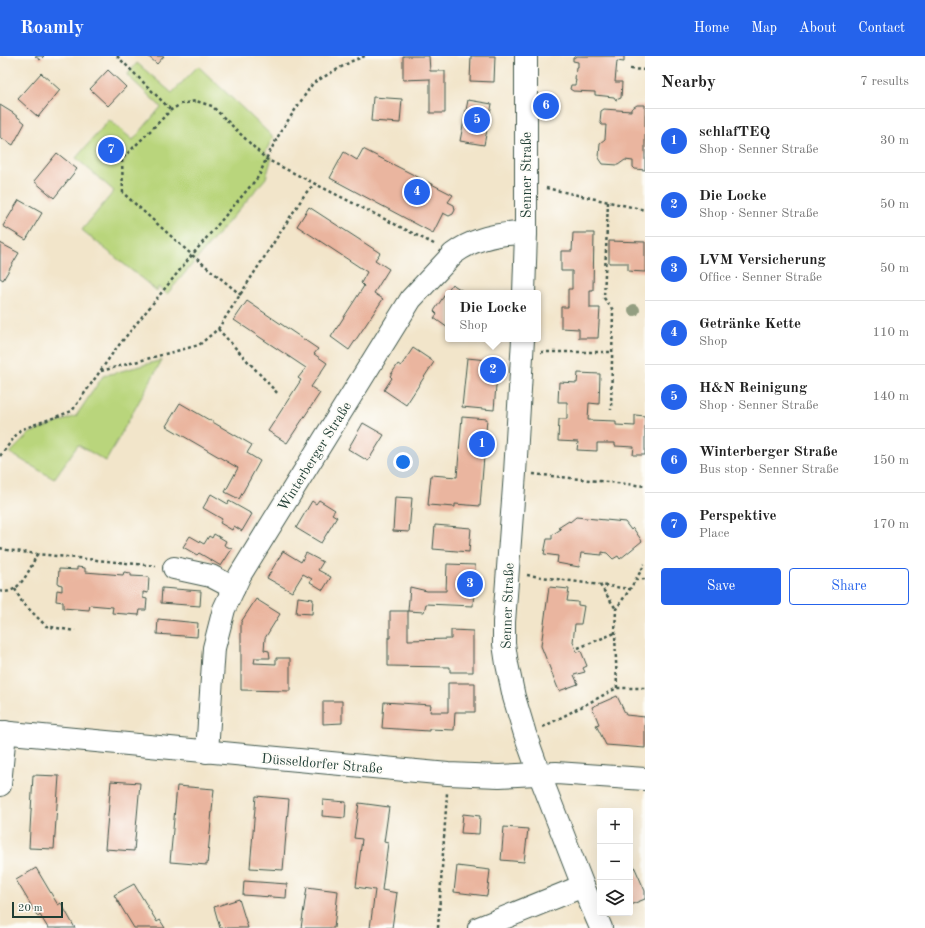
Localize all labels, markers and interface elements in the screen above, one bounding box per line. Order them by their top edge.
text: Roamly [20,19,84,38]
text: Home [694,21,729,35]
text: Map [751,21,777,35]
text: About [799,21,836,35]
text: Contact [858,21,905,35]
text: Nearby [661,74,716,91]
text: 7 results [860,75,909,88]
pin: 6 [533,91,559,121]
pin: 5 [464,105,490,135]
text: schlafTEQ [699,125,770,140]
street label: Senner Straße [520,132,534,218]
text: 1 [670,134,678,147]
text: 30 m [880,134,909,147]
pin: 7 [98,135,124,165]
text: Shop · Senner Straße [699,143,818,156]
pin: 4 [404,177,430,207]
text: Die Locke [699,189,767,204]
text: 2 [670,198,678,211]
text: 50 m [880,198,909,211]
text: Shop · Senner Straße [699,207,818,220]
text: LVM Versicherung [699,253,826,268]
text: 3 [670,262,678,275]
text: 50 m [880,262,909,275]
text: Office · Senner Straße [699,271,822,284]
popup [445,290,541,342]
text: Die Locke [459,301,527,316]
text: Getränke Kette [699,317,801,332]
text: Shop [459,319,488,332]
text: 4 [670,326,678,339]
text: 110 m [872,326,909,339]
text: Shop [699,335,727,348]
pin: 2 [480,355,506,385]
text: H&N Reinigung [699,381,807,396]
text: 5 [670,390,678,403]
text: 140 m [872,390,909,403]
street label: Winterberger Straße [276,399,354,514]
text: Shop · Senner Straße [699,399,818,412]
pin: 1 [469,429,495,459]
text: Winterberger Straße [699,445,838,460]
your location [393,452,413,472]
text: 6 [670,454,678,467]
text: 150 m [872,454,909,467]
text: Bus stop · Senner Straße [699,463,839,476]
text: Perspektive [699,509,777,524]
text: 7 [670,518,678,531]
text: 170 m [872,518,909,531]
text: Place [699,527,729,540]
street label: Senner Straße [499,563,517,649]
button: Save [661,568,781,605]
button: Share [789,568,909,605]
pin: 3 [457,569,483,599]
street label: Düsseldorfer Straße [261,752,383,776]
map controls [597,808,633,916]
button: + [597,808,633,844]
button: − [597,844,633,880]
button: layers [597,880,633,916]
scale bar [12,900,63,919]
text: 20 m [18,903,43,914]

